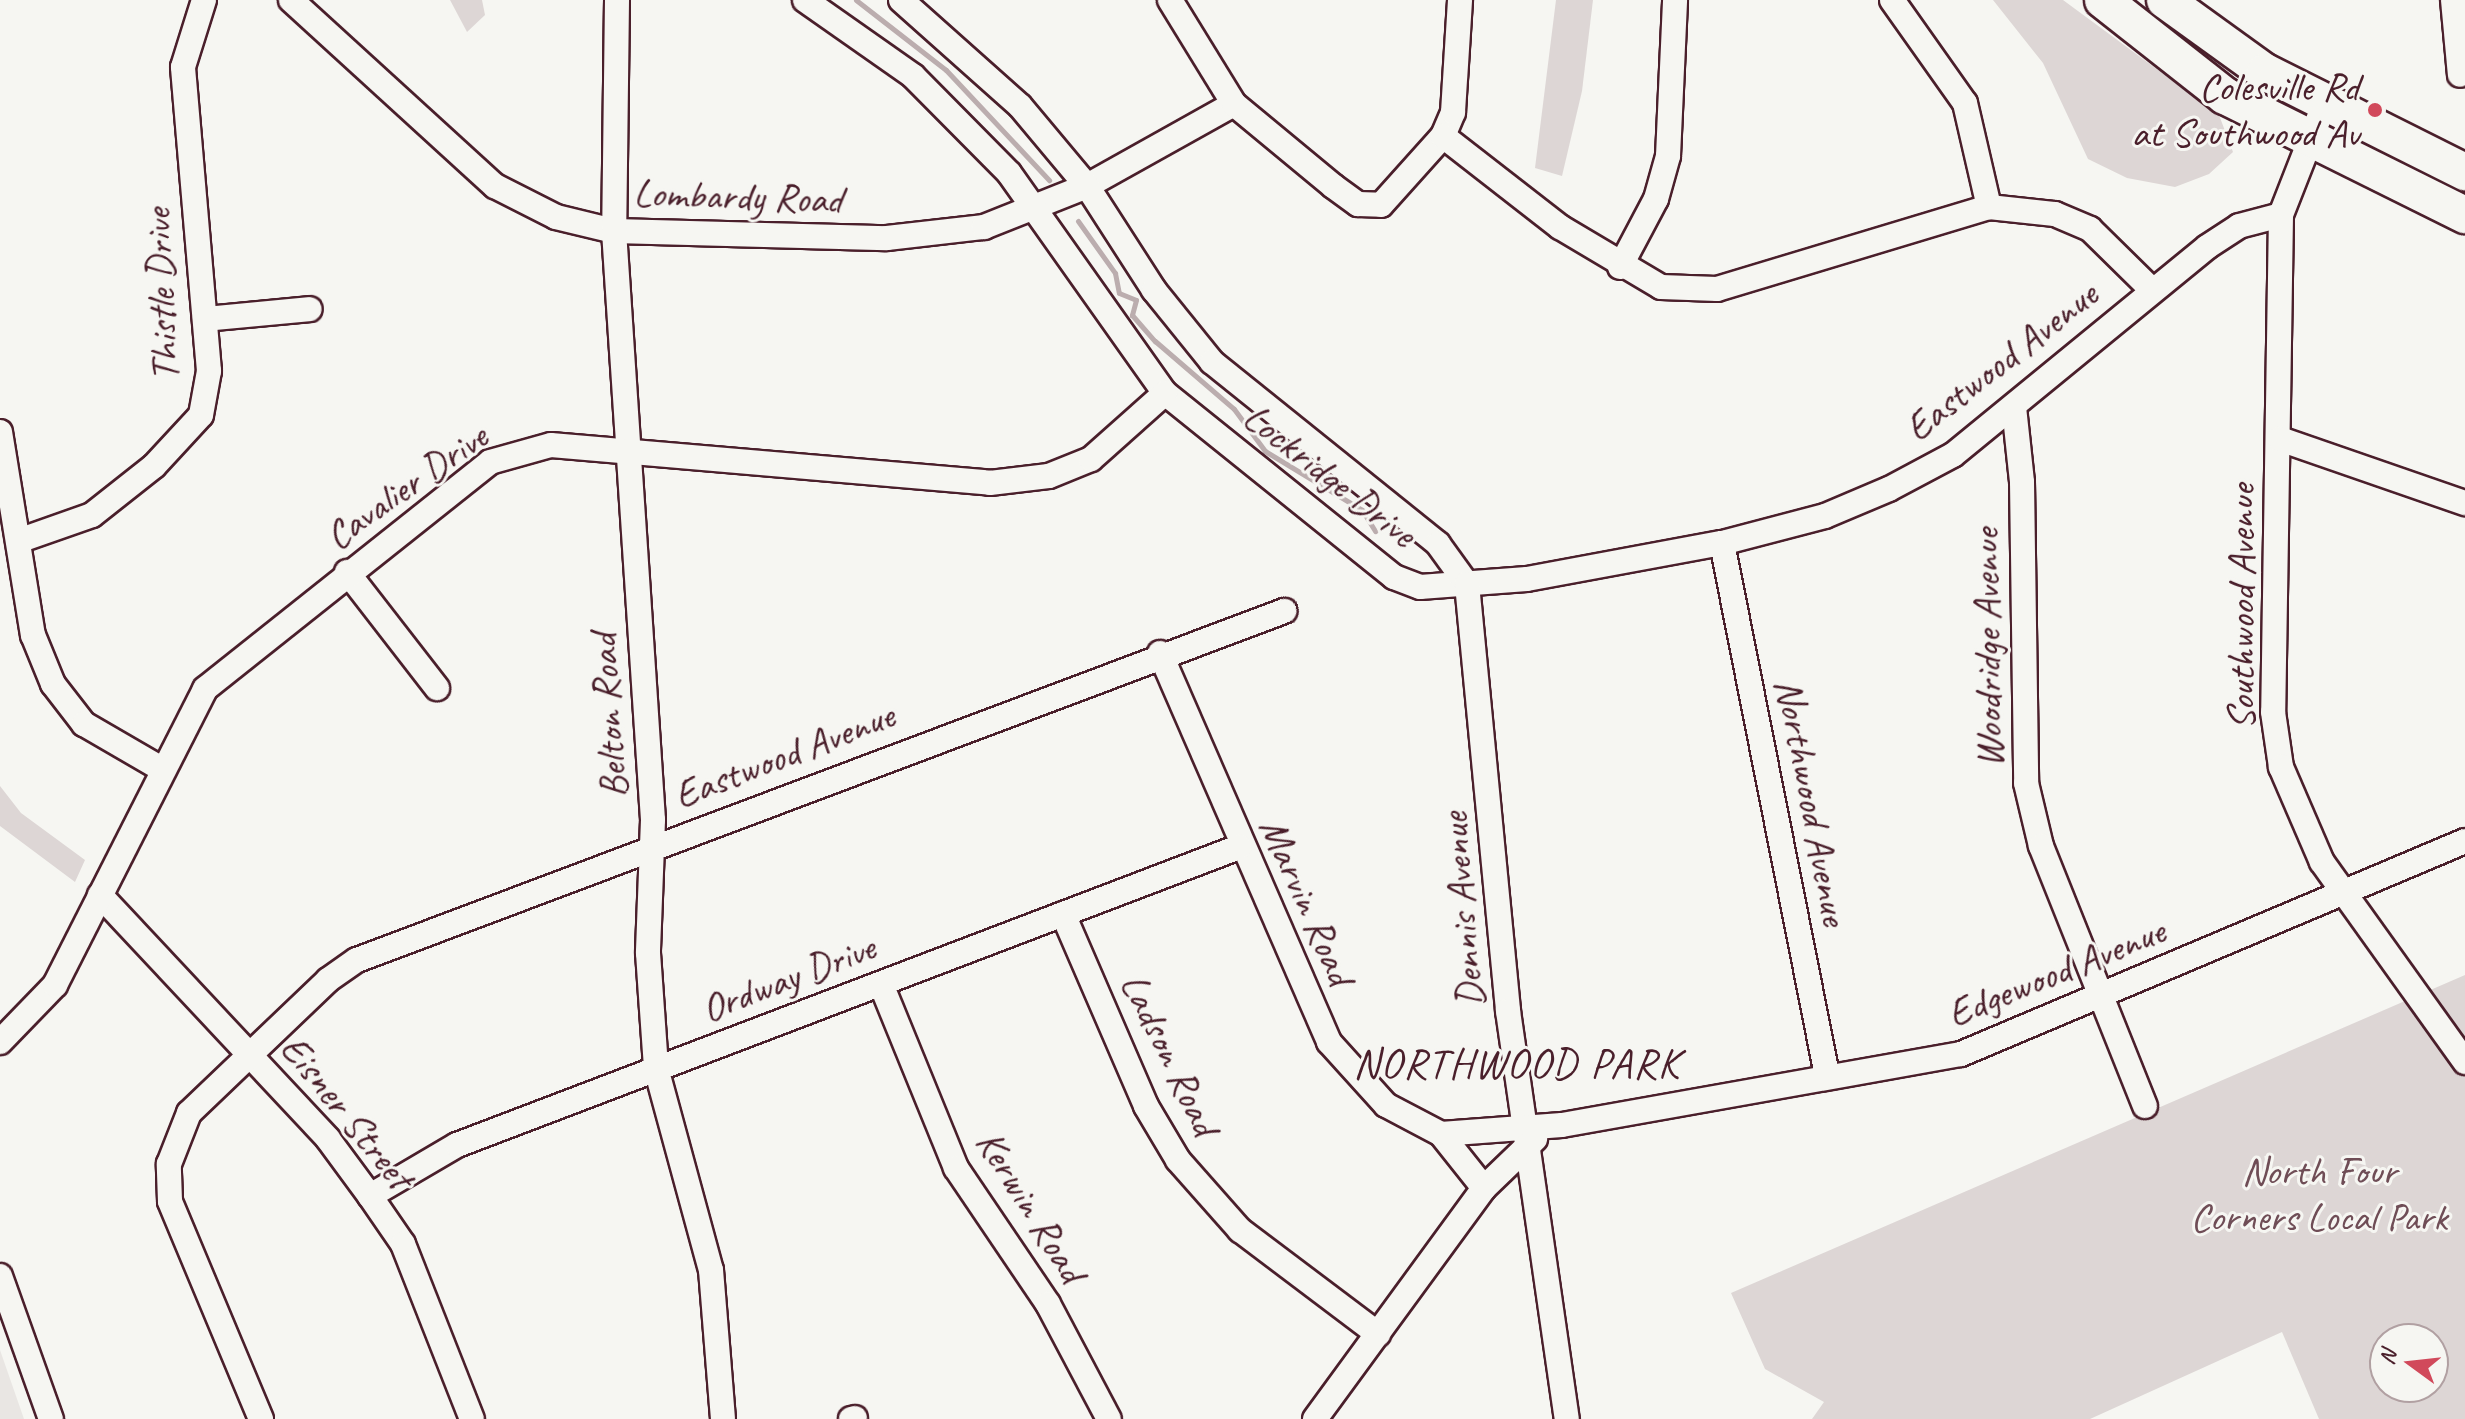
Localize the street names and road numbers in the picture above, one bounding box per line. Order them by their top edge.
street label: Lombardy Road [634,168,842,224]
street label: Thistle Drive [132,207,190,383]
street label: Eastwood Avenue [1895,271,2107,451]
street label: Lockridge Drive [1234,393,1426,557]
street label: Cavalier Drive [315,412,497,560]
street label: Southwood Avenue [2217,484,2265,730]
street label: Woodridge Avenue [1961,528,2013,768]
street label: Belton Road [578,633,638,799]
street label: Northwood Avenue [1765,675,1859,929]
street label: Eastwood Avenue [667,691,901,819]
street label: Marvin Road [1249,811,1365,991]
street label: Dennis Avenue [1430,811,1494,1009]
street label: Edgewood Avenue [1940,907,2172,1037]
street label: Ordway Drive [694,923,882,1033]
street label: Ladson Road [1111,966,1229,1142]
street label: Eisner Street [270,1025,424,1199]
street label: Kerwin Road [966,1122,1096,1290]

